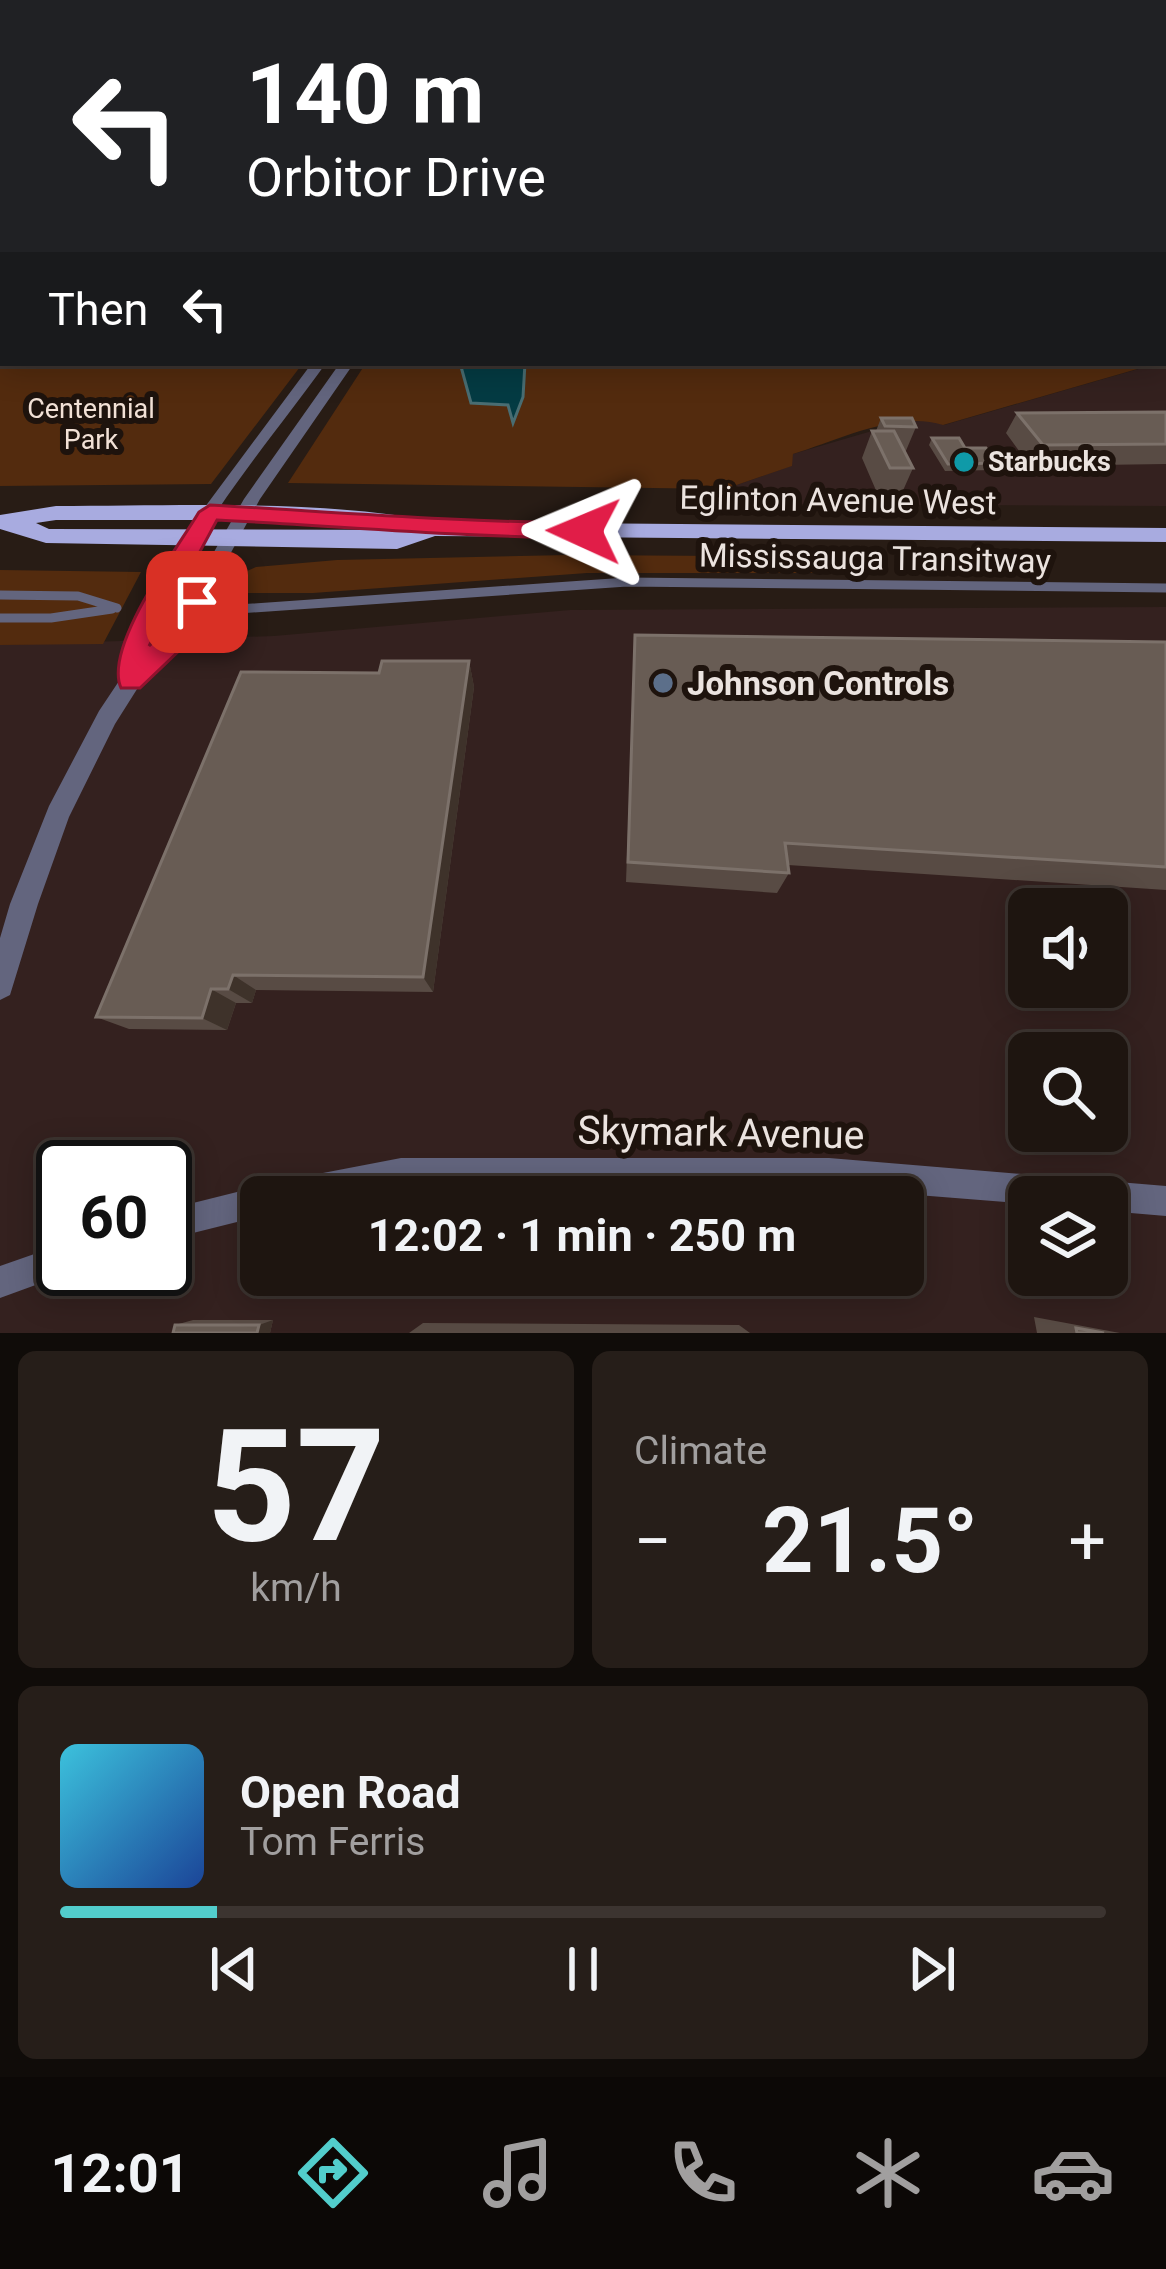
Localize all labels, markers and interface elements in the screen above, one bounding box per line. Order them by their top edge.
text: 140 m [246,45,484,144]
icon: left [48,48,204,204]
text: Orbitor Drive [246,146,546,209]
icon: left [172,276,238,342]
text: Then [48,283,148,336]
park label: Centennial Park [27,393,155,456]
place label: Starbucks [988,446,1111,478]
marker: Starbucks [951,449,977,475]
position arrow [521,468,647,594]
street label: Eglinton Avenue West [679,478,997,522]
street label: Mississauga Transitway [699,535,1052,581]
pin [146,551,248,653]
icon: arrive [164,569,230,635]
place label: Johnson Controls [687,664,949,703]
marker: Johnson Controls [650,670,676,696]
map controls [1008,888,1128,1296]
button: sound [1008,888,1128,1008]
button: search [1008,1032,1128,1152]
street label: Skymark Avenue [577,1107,865,1159]
speed limit sign: 60 [36,1140,192,1296]
button: layers [1008,1176,1128,1296]
text: 12:02 · 1 min · 250 m [368,1209,796,1262]
text: 57 [206,1395,386,1578]
text: Climate [634,1428,767,1474]
text: 21.5° [762,1489,978,1594]
text: − [634,1503,672,1580]
text: + [1069,1503,1106,1580]
text: km/h [250,1565,342,1611]
text: Open Road [240,1766,461,1819]
text: Tom Ferris [240,1819,425,1865]
icon: previous [201,1936,267,2002]
icon: pause [550,1936,616,2002]
icon: next [899,1936,965,2002]
icon: directions [291,2131,375,2215]
icon: music [476,2131,560,2215]
icon: phone [661,2131,745,2215]
icon: climate [846,2131,930,2215]
icon: car [1031,2131,1115,2215]
text: 12:01 [51,2142,190,2205]

